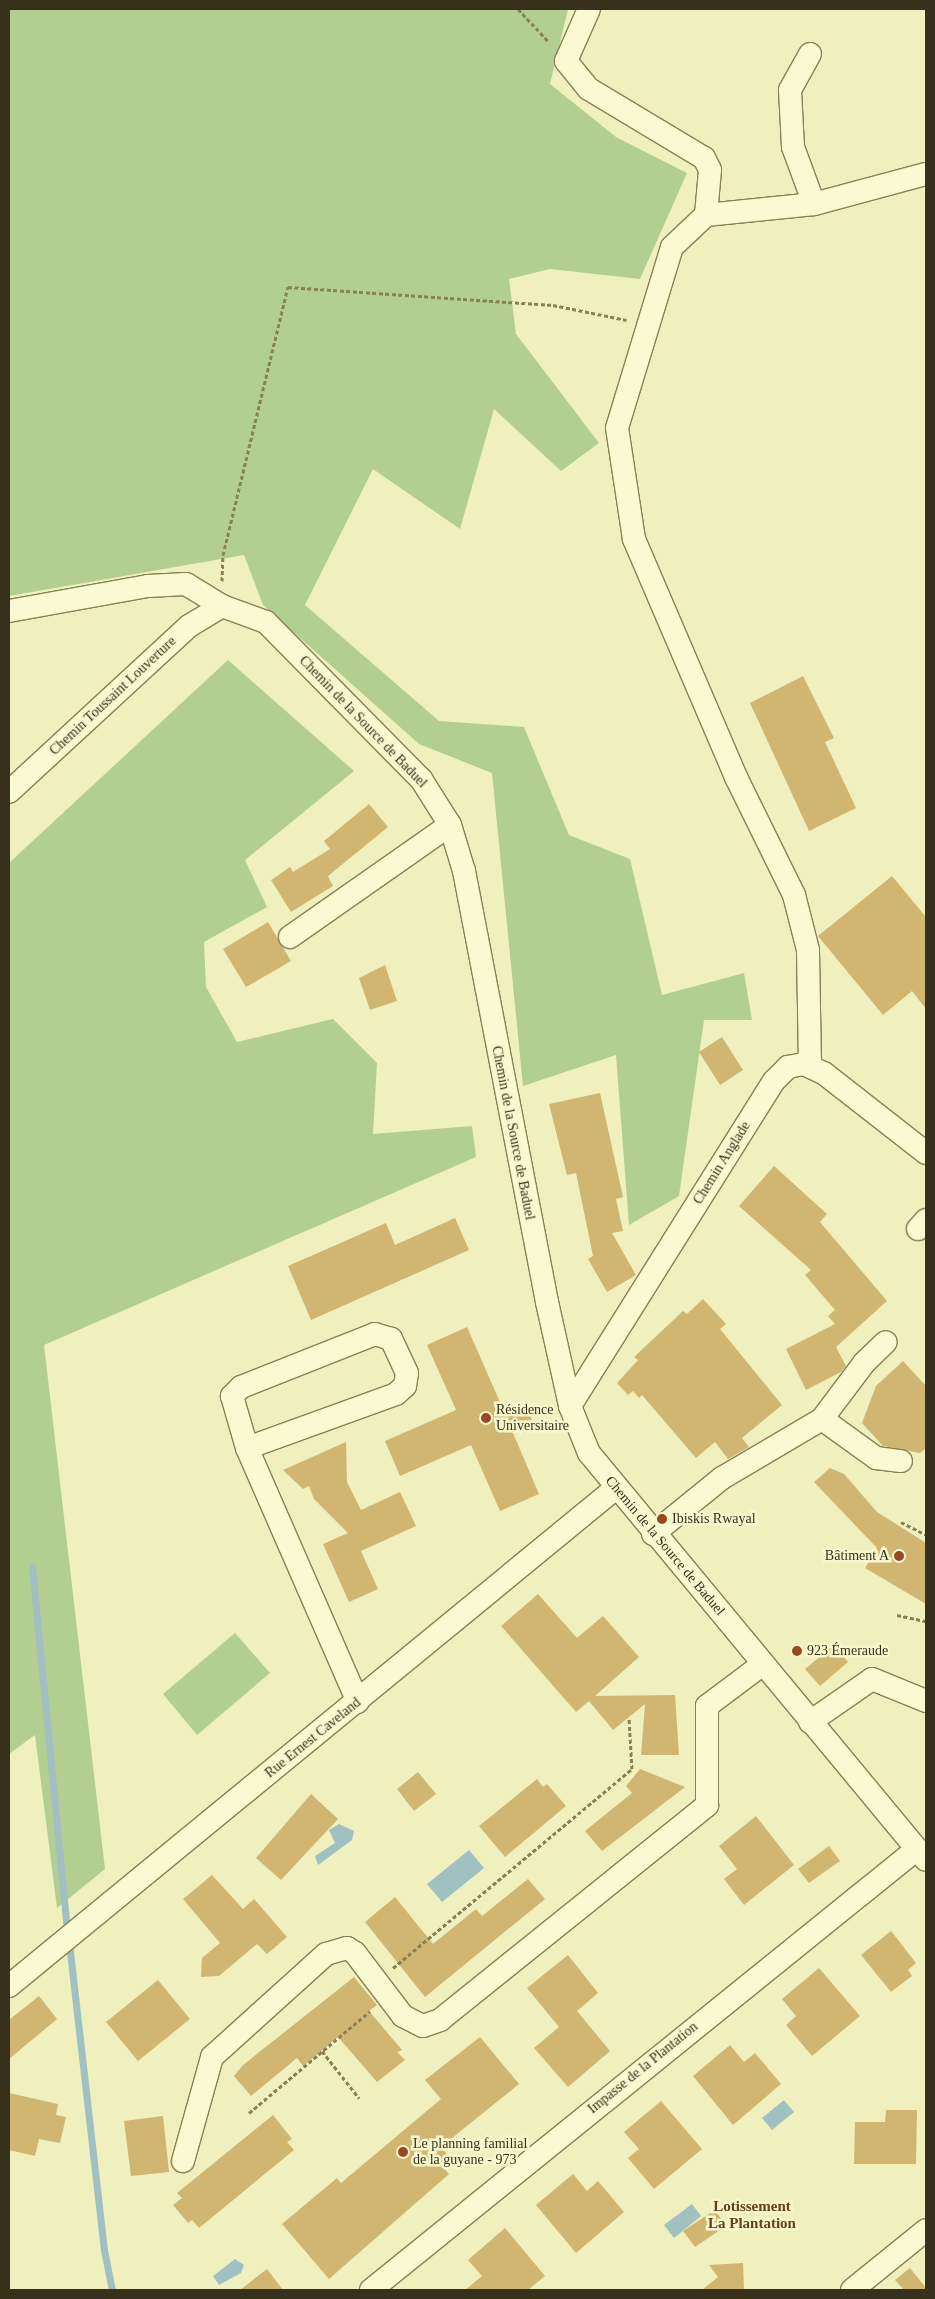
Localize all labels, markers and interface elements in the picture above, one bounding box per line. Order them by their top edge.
street label: Chemin Toussaint Louverture [46,633,180,759]
street label: Chemin de la Source de Baduel [296,653,430,791]
street label: Chemin de la Source de Baduel [488,1045,538,1221]
street label: Chemin Anglade [690,1118,754,1208]
place label: Résidence Universitaire [496,1402,569,1434]
marker: Résidence Universitaire [480,1412,492,1424]
street label: Chemin de la Source de Baduel [602,1473,728,1619]
place label: Ibiskis Rwayal [672,1511,756,1527]
marker: Ibiskis Rwayal [656,1513,668,1525]
place label: Bâtiment A [824,1548,889,1564]
marker: Bâtiment A [893,1550,905,1562]
place label: 923 Émeraude [807,1643,888,1659]
marker: 923 Émeraude [791,1645,803,1657]
street label: Rue Ernest Caveland [262,1694,364,1782]
street label: Impasse de la Plantation [585,2019,701,2117]
place label: Le planning familial de la guyane - 973 [413,2136,527,2168]
marker: Le planning familial de la guyane - 973 [397,2146,409,2158]
district label: Lotissement La Plantation [708,2197,796,2232]

